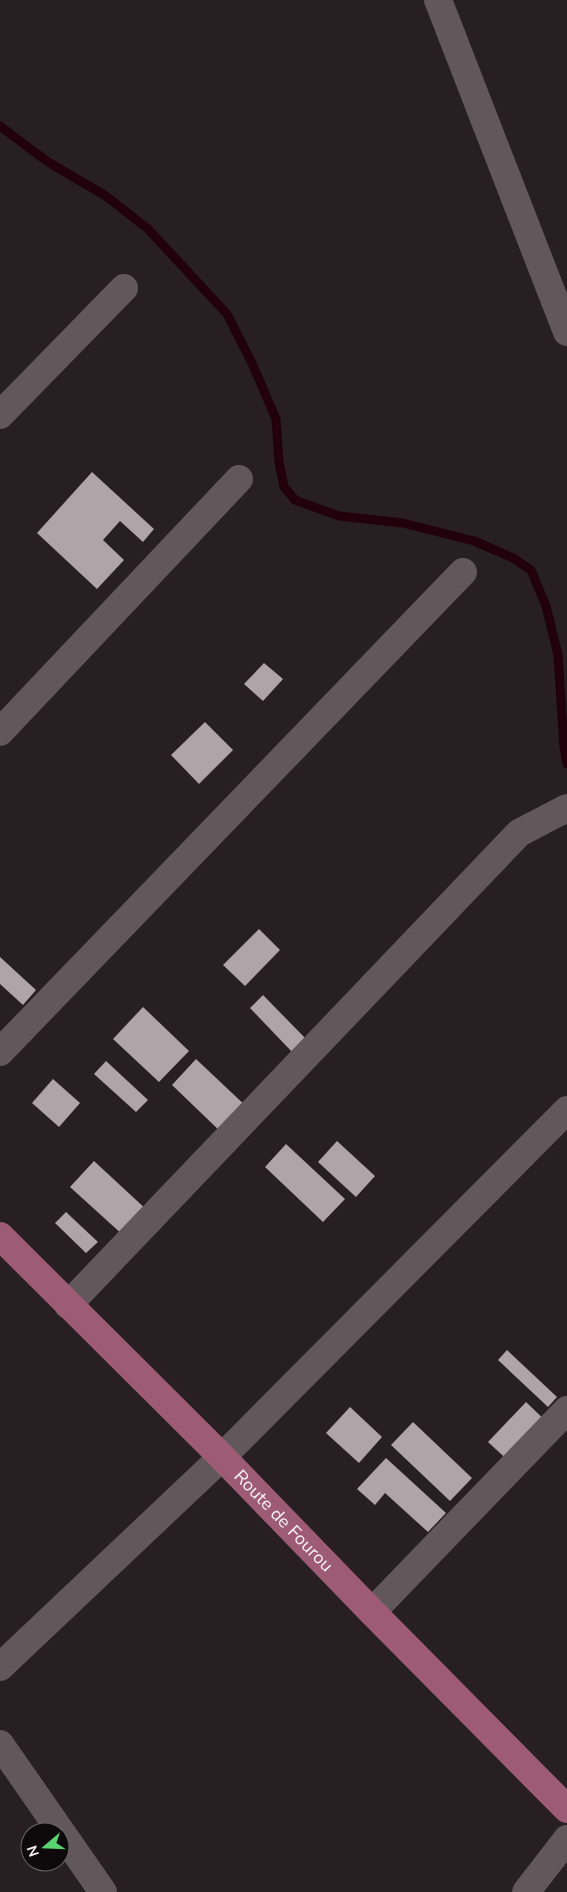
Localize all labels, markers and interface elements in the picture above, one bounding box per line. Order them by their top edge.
street label: Route de Fourou [229,1465,339,1577]
north arrow [20,1822,70,1872]
text: N [22,1843,44,1859]

